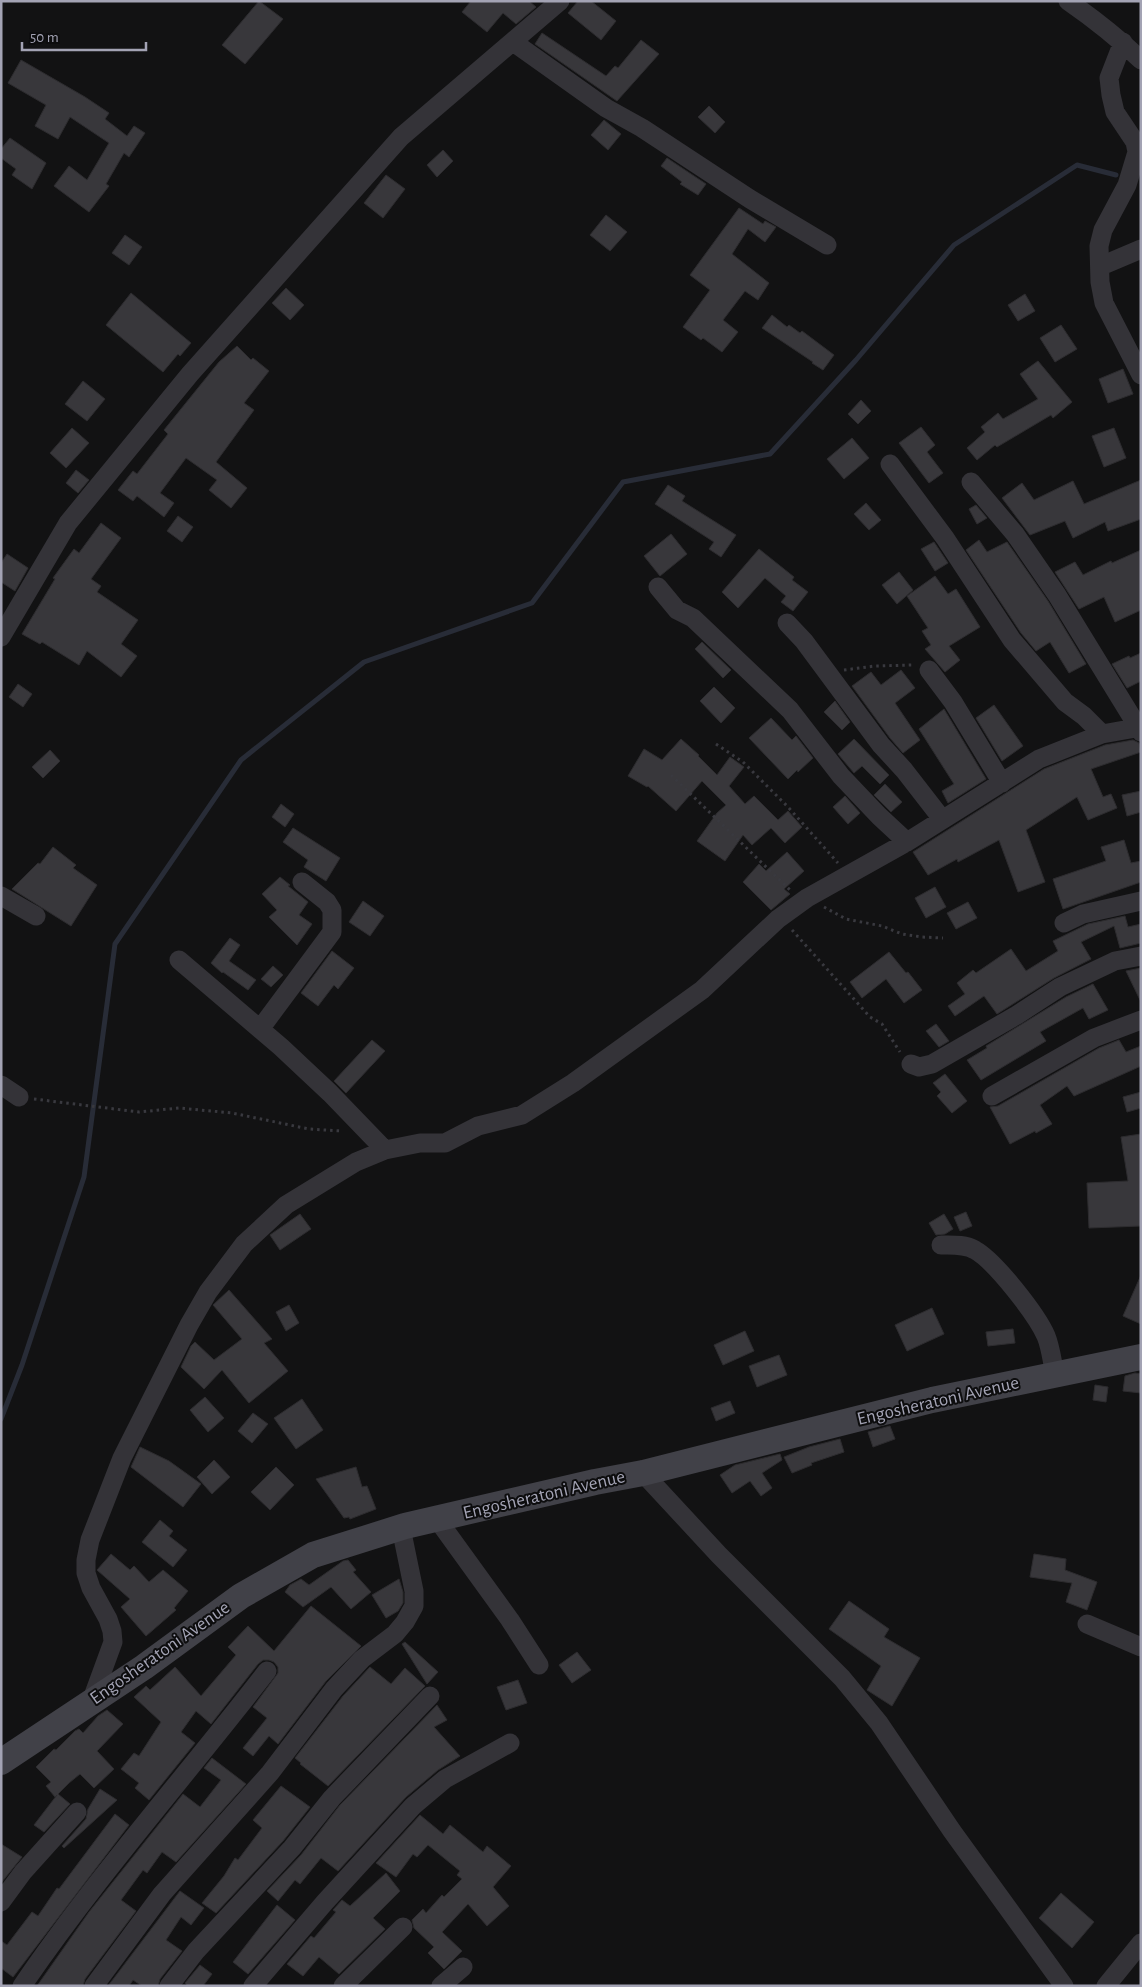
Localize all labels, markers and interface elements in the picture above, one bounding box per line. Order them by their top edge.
scale bar [22,20,146,52]
text: 50 m [30,30,59,45]
street label: Engosheratoni Avenue [855,1373,1021,1429]
street label: Engosheratoni Avenue [461,1467,627,1523]
street label: Engosheratoni Avenue [87,1598,233,1708]

